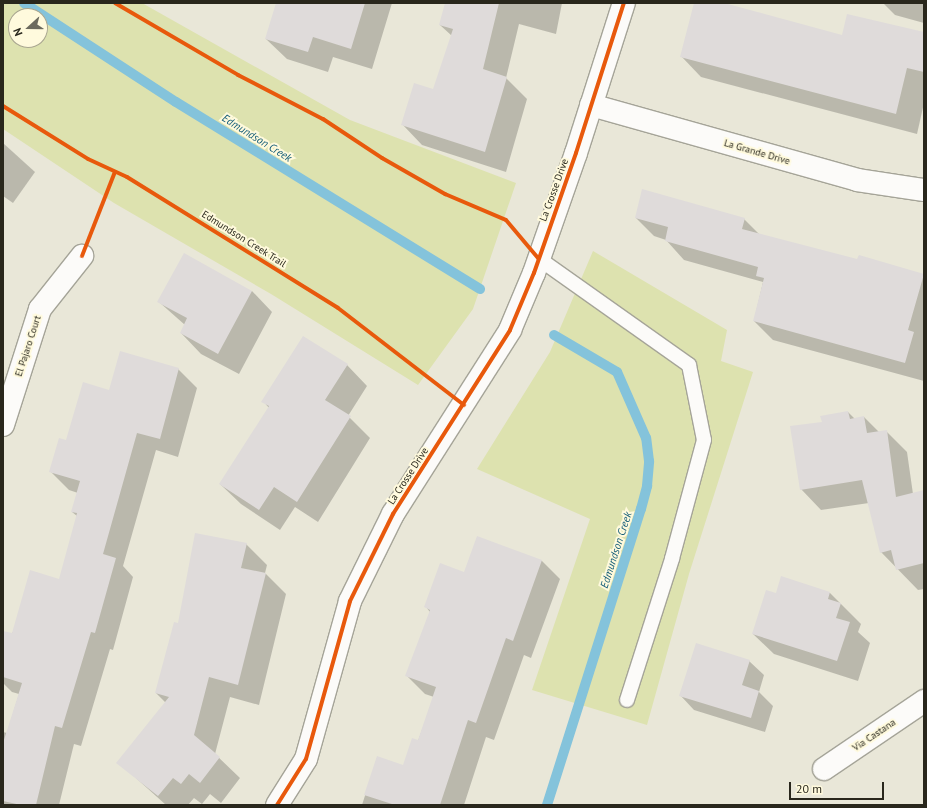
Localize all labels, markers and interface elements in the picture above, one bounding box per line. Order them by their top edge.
north arrow [8,8,48,48]
text: N [10,26,26,38]
water label: Edmundson Creek [220,111,294,165]
street label: La Grande Drive [723,137,791,167]
street label: La Crosse Drive [537,157,571,223]
street label: Edmundson Creek Trail [199,208,289,270]
street label: El Pajaro Court [12,314,44,378]
street label: La Crosse Drive [385,445,431,507]
water label: Edmundson Creek [597,510,635,590]
street label: Via Castana [850,716,898,754]
scale bar [791,774,886,800]
text: 20 m [796,781,822,796]

